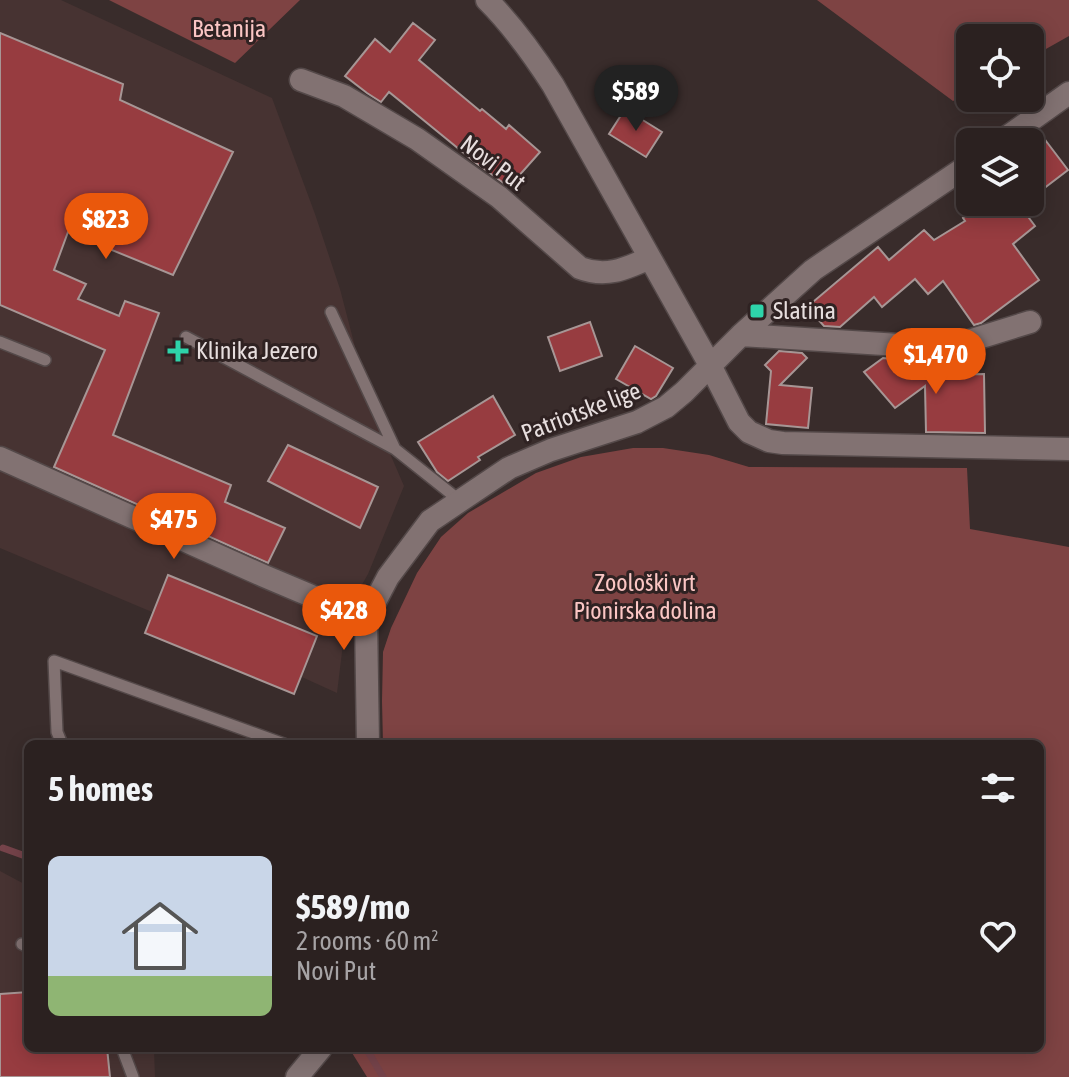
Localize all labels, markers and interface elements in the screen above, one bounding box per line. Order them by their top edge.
park label: Betanija [192,15,266,42]
map controls [956,24,1044,216]
button: locate [956,24,1044,112]
pin: $589 [589,65,683,133]
text: $589 [612,76,660,106]
button: layers [956,128,1044,216]
street label: Novi Put [456,130,531,196]
pin: $823 [59,193,153,261]
text: $823 [82,204,130,234]
place label: Slatina [773,297,836,324]
marker: Slatina [748,302,766,320]
pin: $1,470 [871,328,1001,396]
place label: Klinika Jezero [196,337,318,364]
text: $1,470 [904,339,968,369]
marker: Klinika Jezero [167,340,189,362]
street label: Patriotske lige [517,376,644,447]
pin: $475 [127,493,221,561]
text: $475 [150,504,198,534]
park label: Zoološki vrt Pionirska dolina [573,569,717,624]
pin: $428 [297,584,391,652]
text: $428 [320,595,368,625]
icon: filters [976,766,1020,810]
text: 5 homes [48,769,153,808]
text: $589/mo [296,887,410,926]
icon: home [112,888,208,984]
icon: heart [976,914,1020,958]
text: 2 rooms · 60 m² [296,926,438,956]
text: Novi Put [296,956,376,986]

